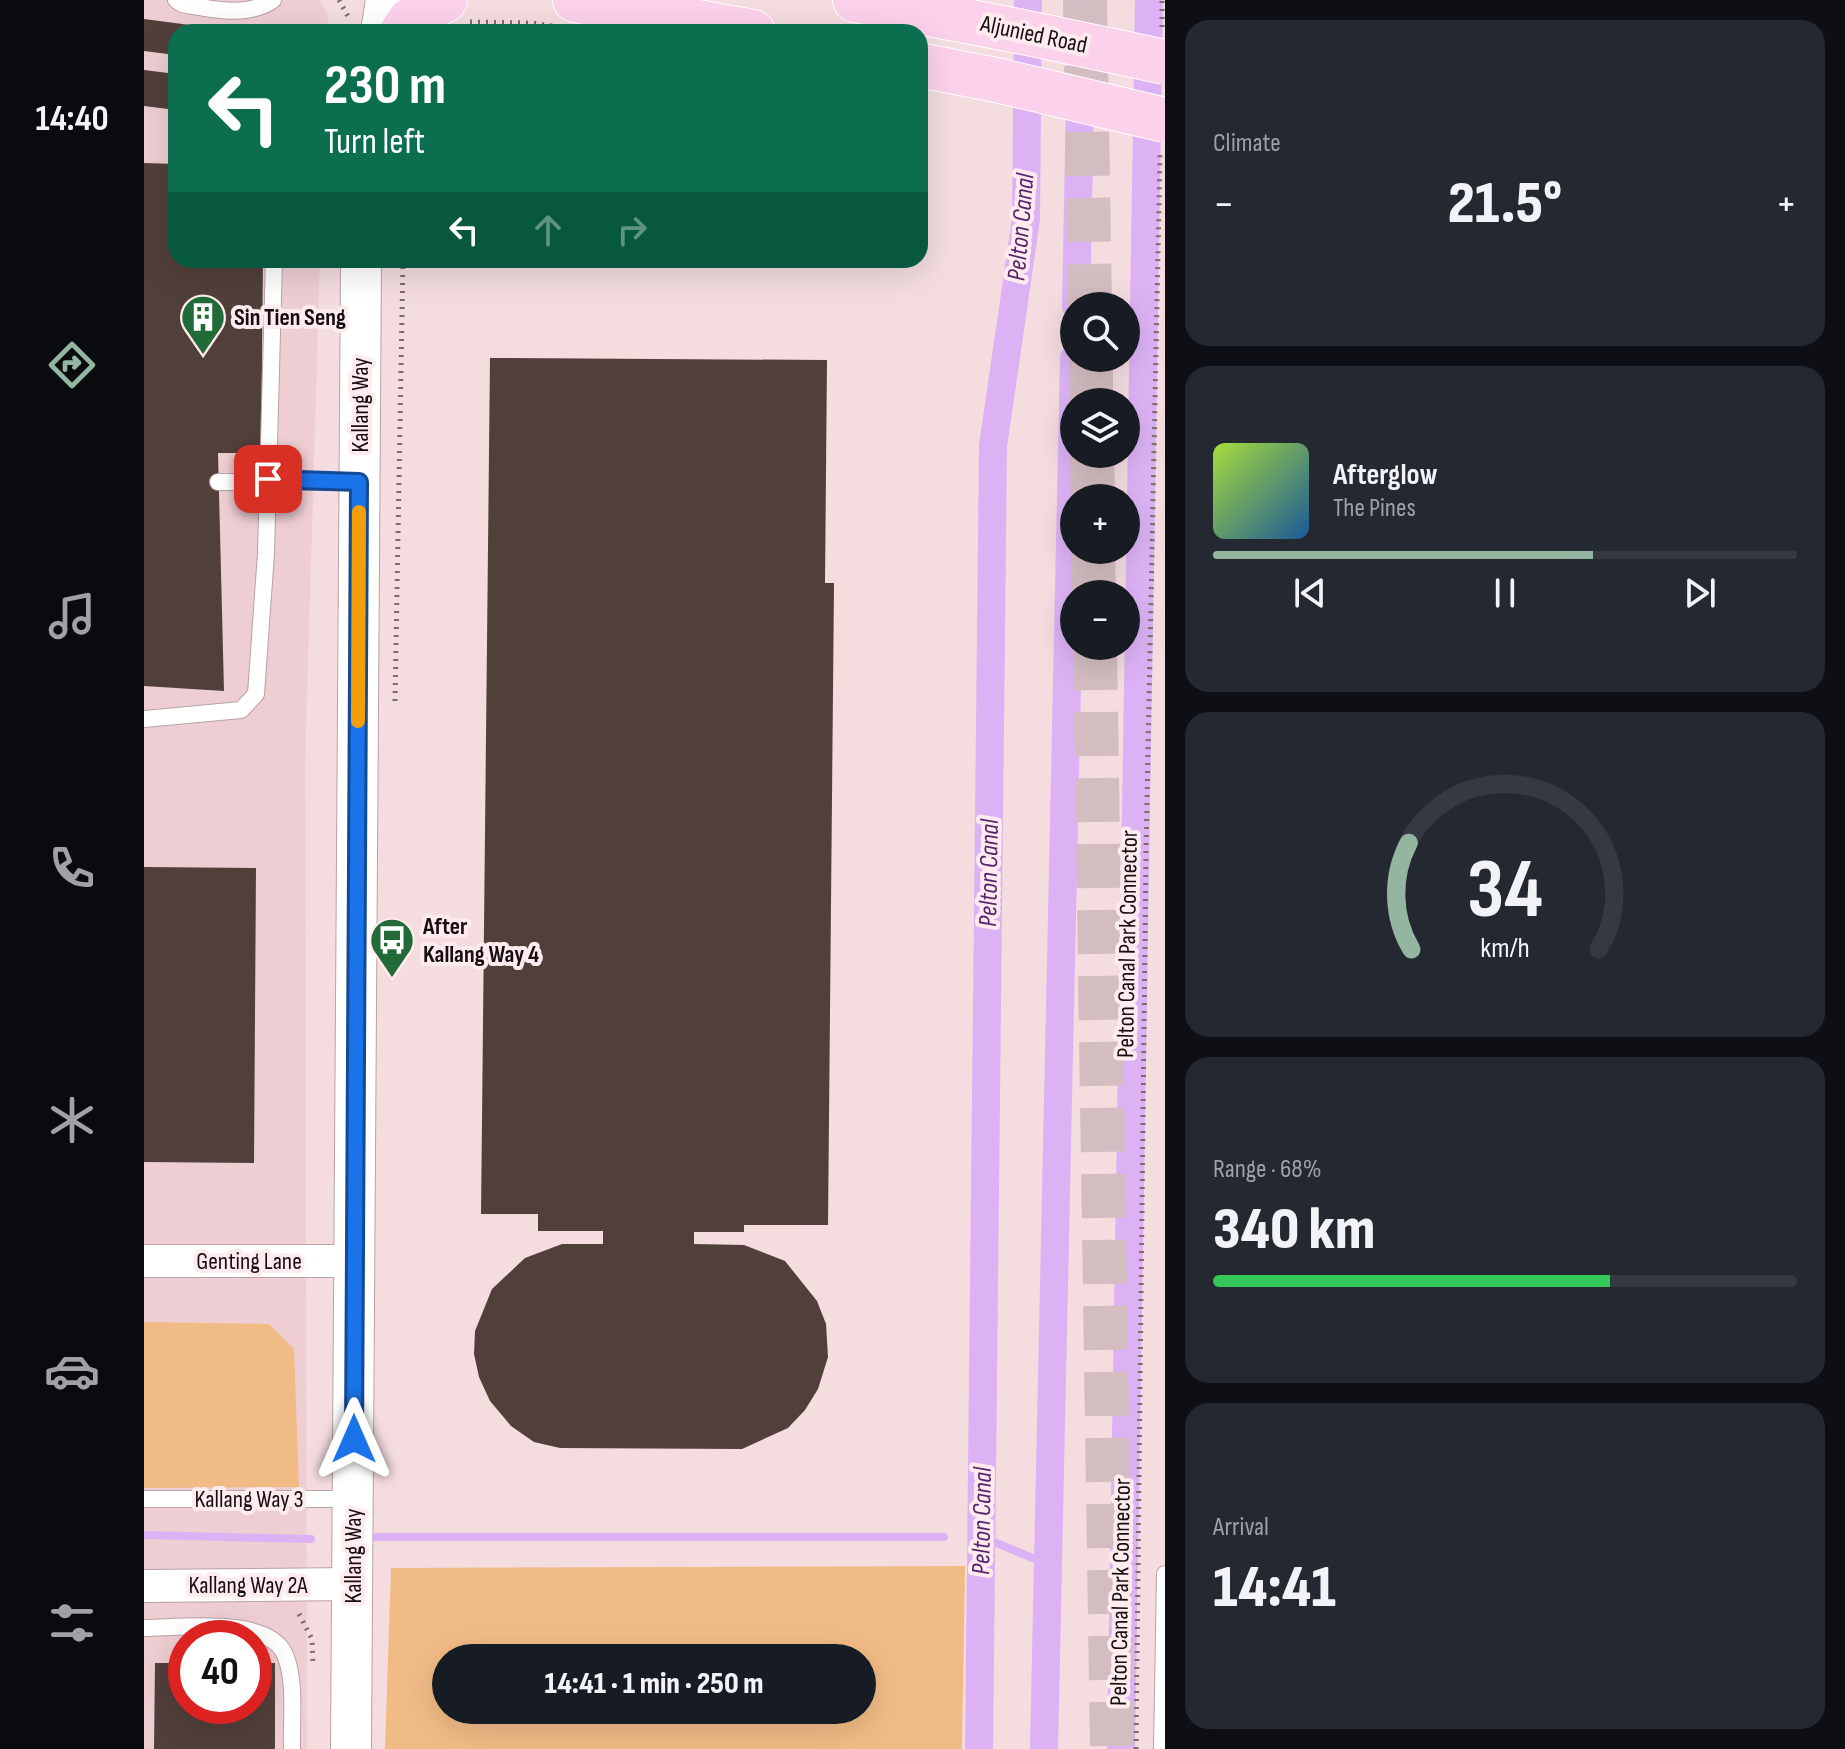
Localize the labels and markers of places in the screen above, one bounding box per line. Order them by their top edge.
building icon: Sin Tien Seng [179,293,227,356]
place label: Sin Tien Seng [234,303,346,332]
pin [234,445,302,513]
place label: After Kallang Way 4 [422,912,539,969]
bus stop icon: After Kallang Way 4 [368,916,416,979]

